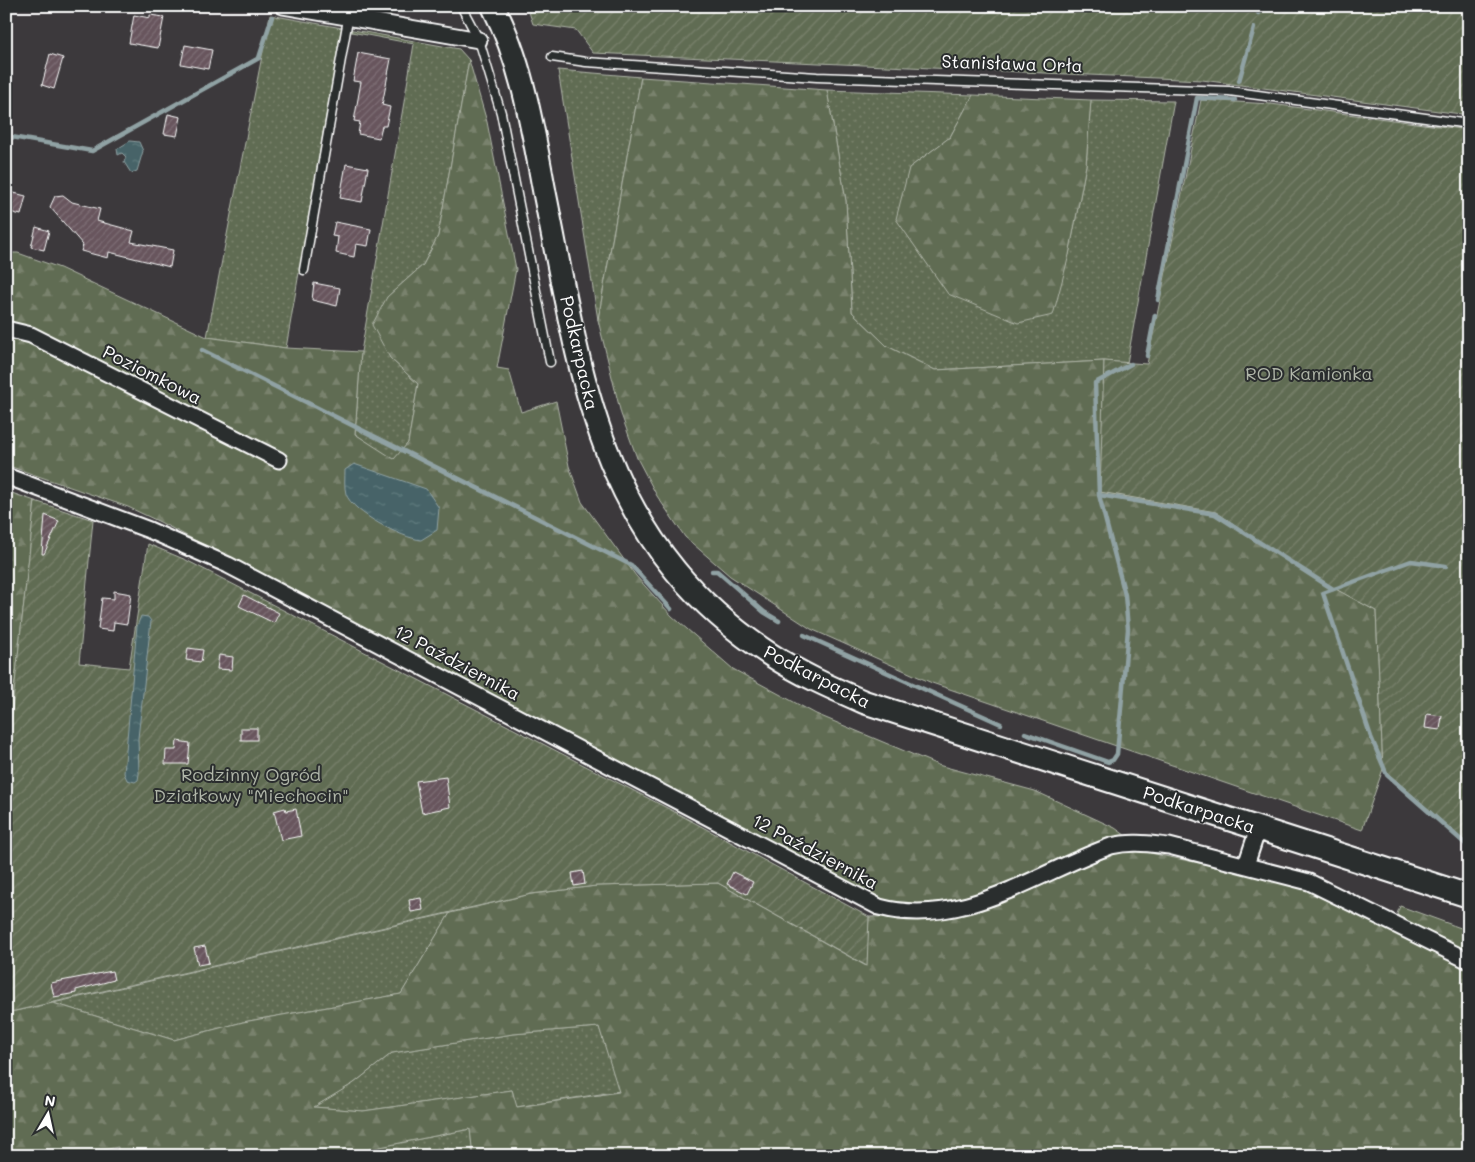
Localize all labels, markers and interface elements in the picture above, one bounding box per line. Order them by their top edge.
street label: Stanisława Orła [941,49,1083,77]
street label: Podkarpacka [555,293,605,412]
street label: Poziomkowa [99,339,206,409]
park label: ROD Kamionka [1245,361,1373,385]
street label: 12 Października [390,619,525,705]
street label: Podkarpacka [760,639,875,713]
park label: Rodzinny Ogród Działkowy "Miechocin" [153,762,349,807]
street label: Podkarpacka [1140,780,1258,838]
street label: 12 Października [748,808,883,894]
north arrow [22,1090,72,1140]
text: N [43,1090,57,1111]

